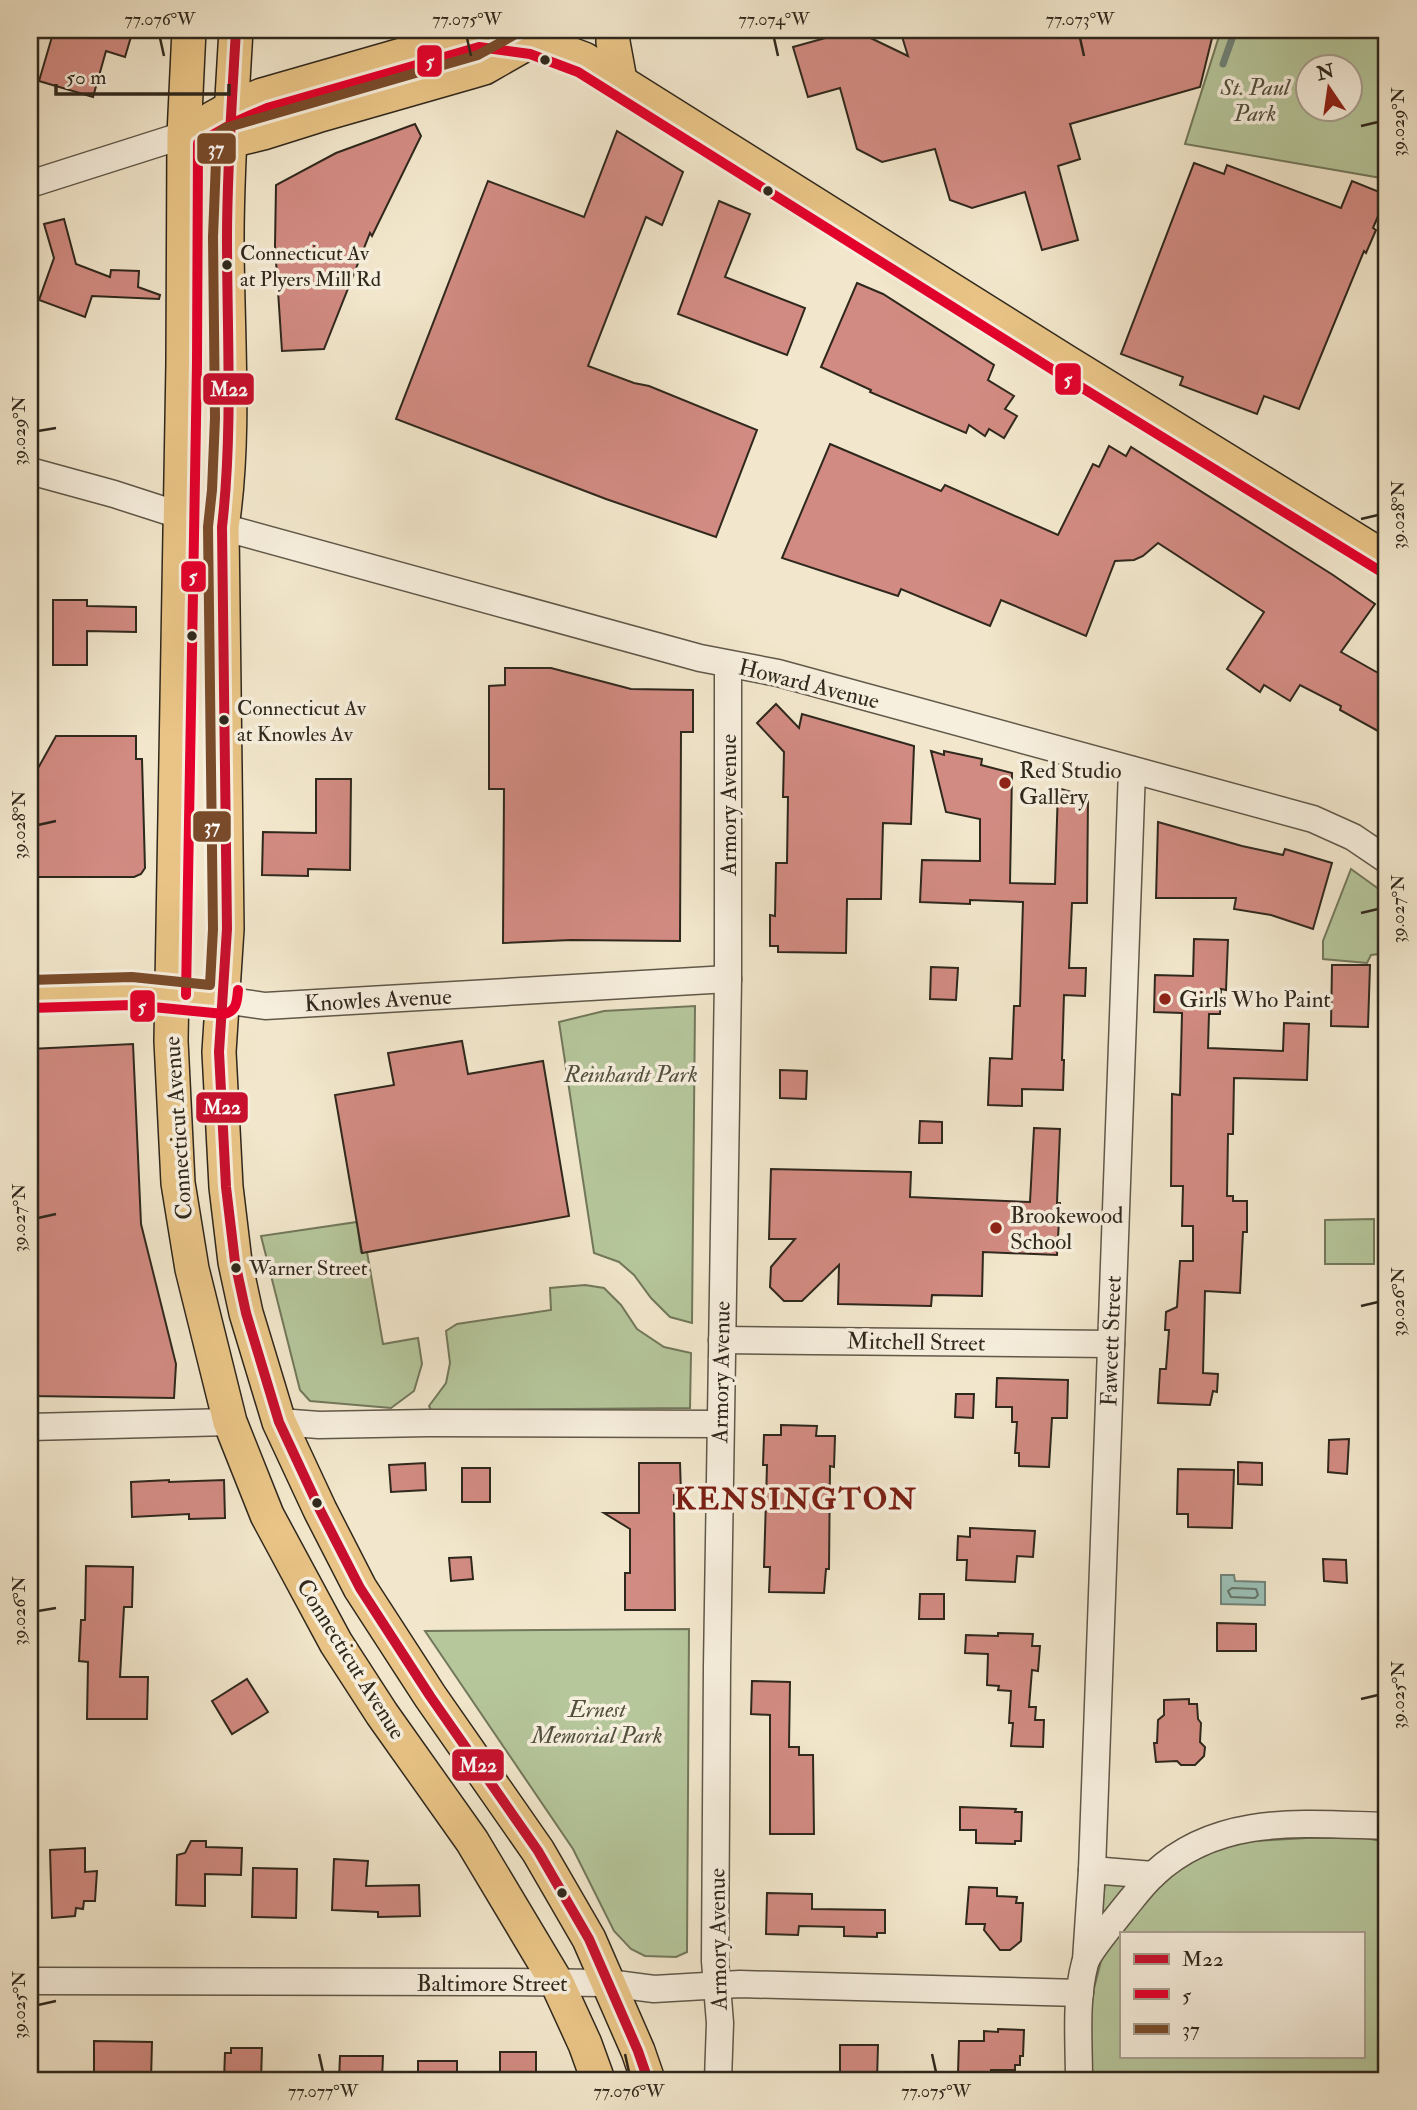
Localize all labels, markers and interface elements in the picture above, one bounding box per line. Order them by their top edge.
text: 77.076°W [125,8,196,31]
text: 77.075°W [432,8,503,31]
text: 77.074°W [739,8,810,31]
text: 77.073°W [1046,8,1115,31]
line badge: 5 [416,44,443,78]
text: 5 [426,50,435,74]
scale bar [56,52,229,96]
north arrow [1294,52,1364,122]
unlabelled marker [538,53,552,67]
text: N [1313,59,1337,86]
text: 50 m [66,64,107,91]
park label: St. Paul Park [1220,73,1291,128]
text: 39.029°N [1387,87,1410,157]
line badge: 37 [196,132,237,165]
text: 37 [208,137,224,161]
unlabelled marker [761,184,775,198]
place label: Connecticut Av at Plyers Mill Rd [240,240,382,293]
marker: Connecticut Av at Plyers Mill Rd [220,258,234,272]
line badge: 5 [1054,362,1082,396]
text: 5 [1064,368,1073,392]
line badge: M22 [202,372,255,406]
text: M22 [209,378,248,402]
text: 39.029°N [8,396,31,466]
text: 39.028°N [1387,481,1410,549]
line badge: 5 [180,560,207,593]
text: 5 [189,565,198,589]
unlabelled marker [185,629,199,643]
street label: Howard Avenue [736,652,883,716]
place label: Connecticut Av at Knowles Av [237,695,367,748]
marker: Connecticut Av at Knowles Av [217,713,231,727]
street label: Armory Avenue [714,734,743,877]
place label: Red Studio Gallery [1019,756,1122,811]
marker: Red Studio Gallery [997,775,1013,791]
text: 39.028°N [8,791,31,859]
line badge: 37 [192,810,232,843]
text: 37 [204,815,220,839]
text: 39.027°N [1387,875,1410,943]
street label: Knowles Avenue [304,982,453,1018]
place label: Girls Who Paint [1179,985,1331,1014]
line badge: 5 [129,989,156,1023]
marker: Girls Who Paint [1157,991,1173,1007]
text: 5 [138,995,147,1019]
street label: Connecticut Avenue [157,1035,199,1221]
park label: Reinhardt Park [563,1060,698,1089]
line badge: M22 [195,1091,249,1124]
text: M22 [202,1096,241,1120]
text: 39.027°N [8,1184,31,1252]
place label: Brookewood School [1010,1201,1123,1256]
marker: Brookewood School [988,1220,1004,1236]
place label: Warner Street [248,1255,368,1282]
marker: Warner Street [229,1261,243,1275]
text: 39.026°N [1387,1267,1410,1337]
street label: Fawcett Street [1094,1275,1128,1407]
street label: Armory Avenue [705,1300,737,1444]
street label: Mitchell Street [846,1326,986,1358]
district label: KENSINGTON [674,1481,918,1518]
unlabelled marker [310,1496,324,1510]
street label: Connecticut Avenue [290,1573,412,1745]
text: 39.026°N [8,1576,31,1646]
text: 39.025°N [1387,1661,1410,1729]
park label: Ernest Memorial Park [529,1695,663,1750]
line badge: M22 [451,1748,505,1782]
text: M22 [458,1754,497,1778]
street label: Armory Avenue [702,1867,734,2011]
unlabelled marker [555,1886,569,1900]
legend [1120,1932,1364,2058]
text: M22 [1182,1946,1224,1973]
street label: Baltimore Street [416,1969,568,1998]
text: 39.025°N [8,1971,31,2039]
text: 5 [1182,1982,1192,2009]
text: 37 [1182,2016,1200,2043]
text: 77.077°W [288,2080,359,2103]
text: 77.076°W [594,2080,665,2103]
text: 77.075°W [901,2080,972,2103]

